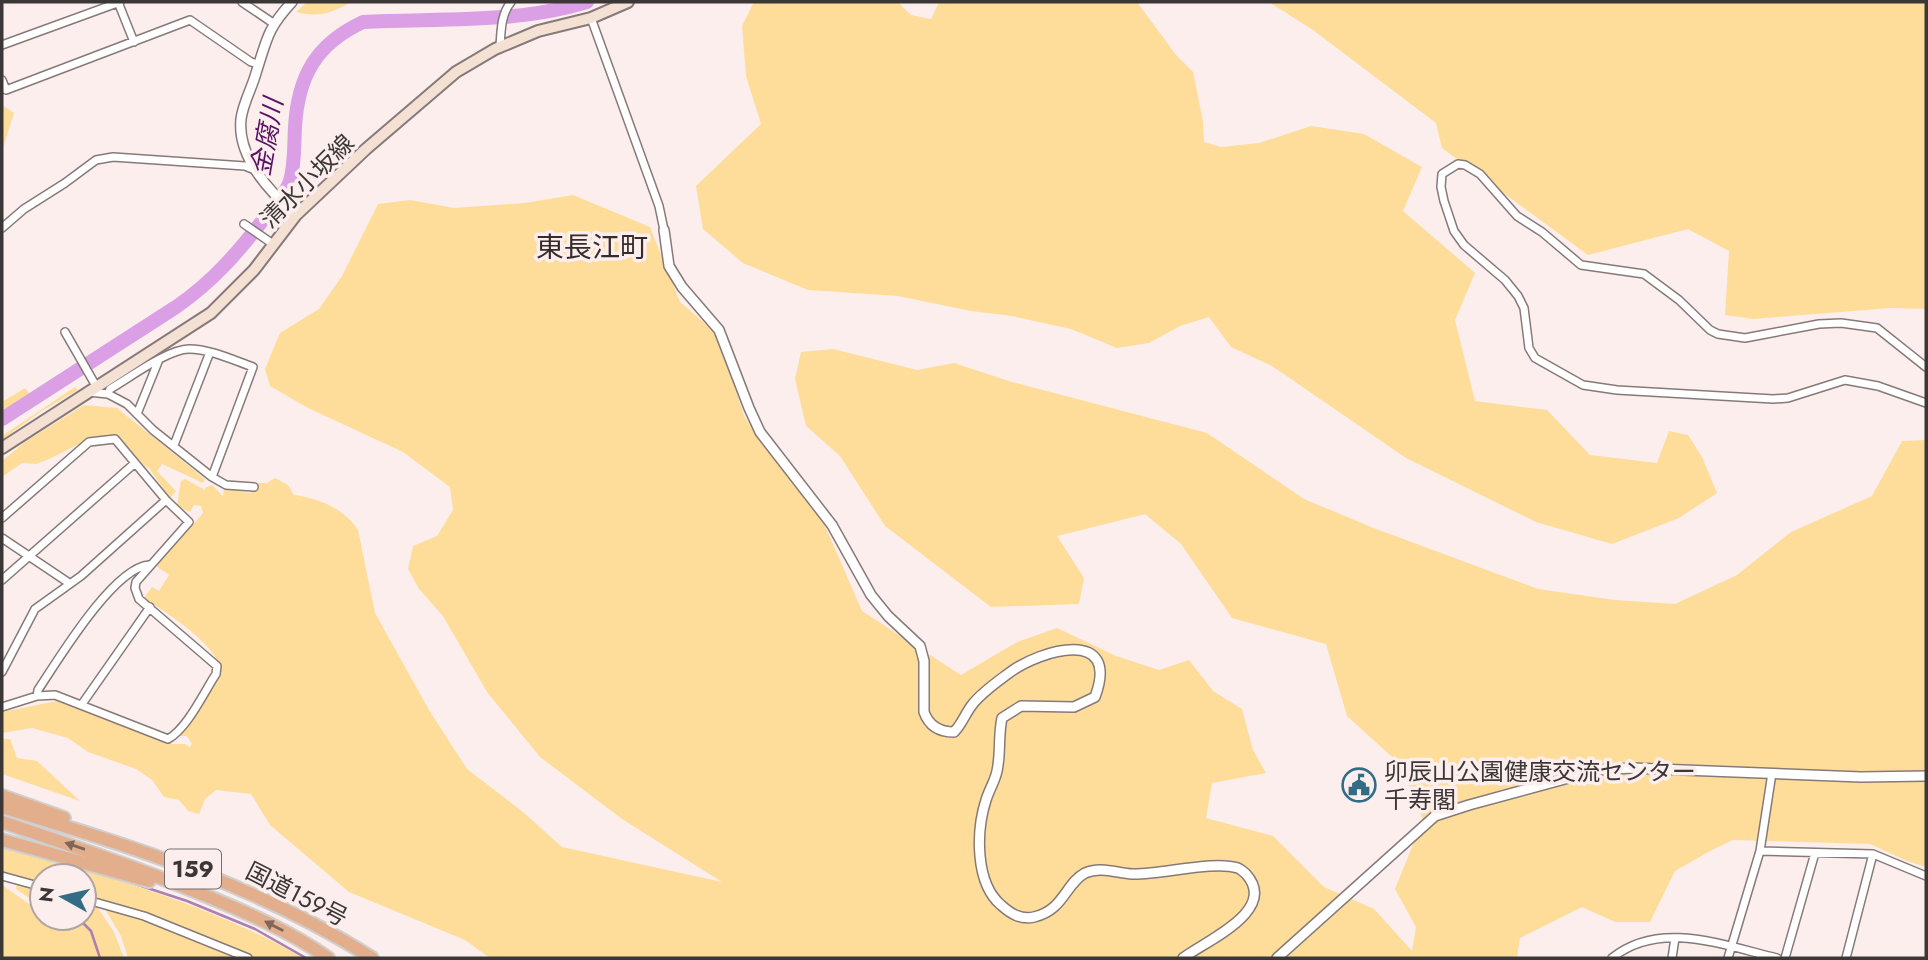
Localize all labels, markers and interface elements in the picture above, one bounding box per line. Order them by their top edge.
water label: 金腐川 [242,92,293,179]
street label: 清水小坂線 [252,126,362,236]
district label: 東長江町 [536,227,648,268]
place label: 卯辰山公園健康交流センター 千寿閣 [1384,754,1696,817]
public building icon: 卯辰山公園健康交流センター 千寿閣 [1340,766,1378,804]
one-way arrow [64,841,85,851]
road number: 159 [165,849,221,888]
street label: 国道159号 [240,853,354,935]
north arrow [28,862,98,932]
text: N [32,885,61,904]
one-way arrow [264,921,284,932]

